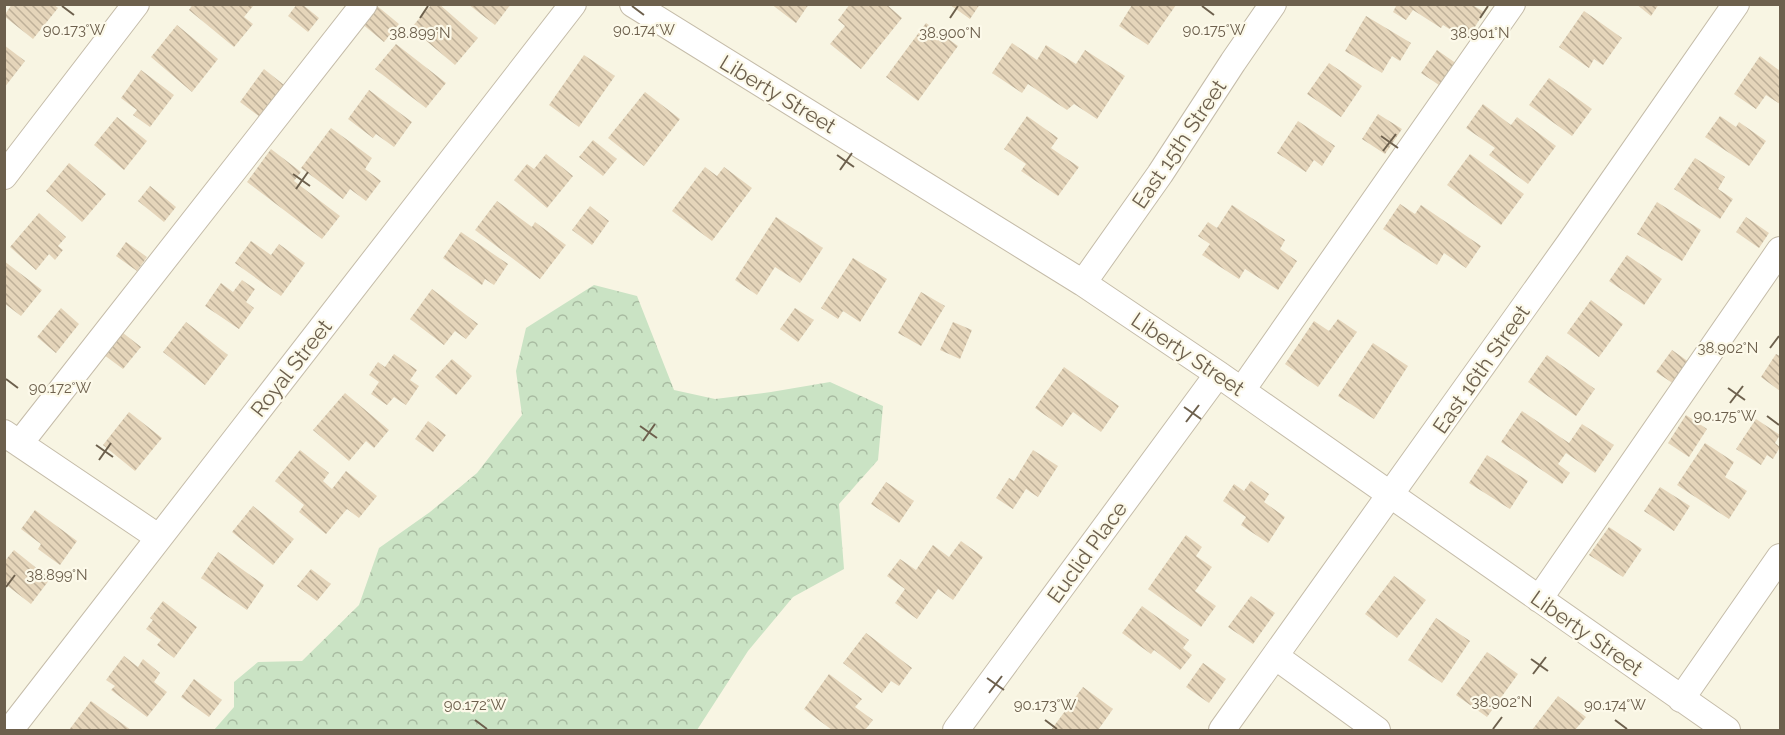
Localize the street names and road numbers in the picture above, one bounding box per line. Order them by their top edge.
street label: Liberty Street [715,50,841,138]
street label: East 15th Street [1127,75,1231,213]
street label: East 16th Street [1427,300,1535,438]
street label: Liberty Street [1127,307,1249,401]
street label: Royal Street [245,314,337,422]
street label: Euclid Place [1042,496,1132,608]
street label: Liberty Street [1526,585,1648,681]

